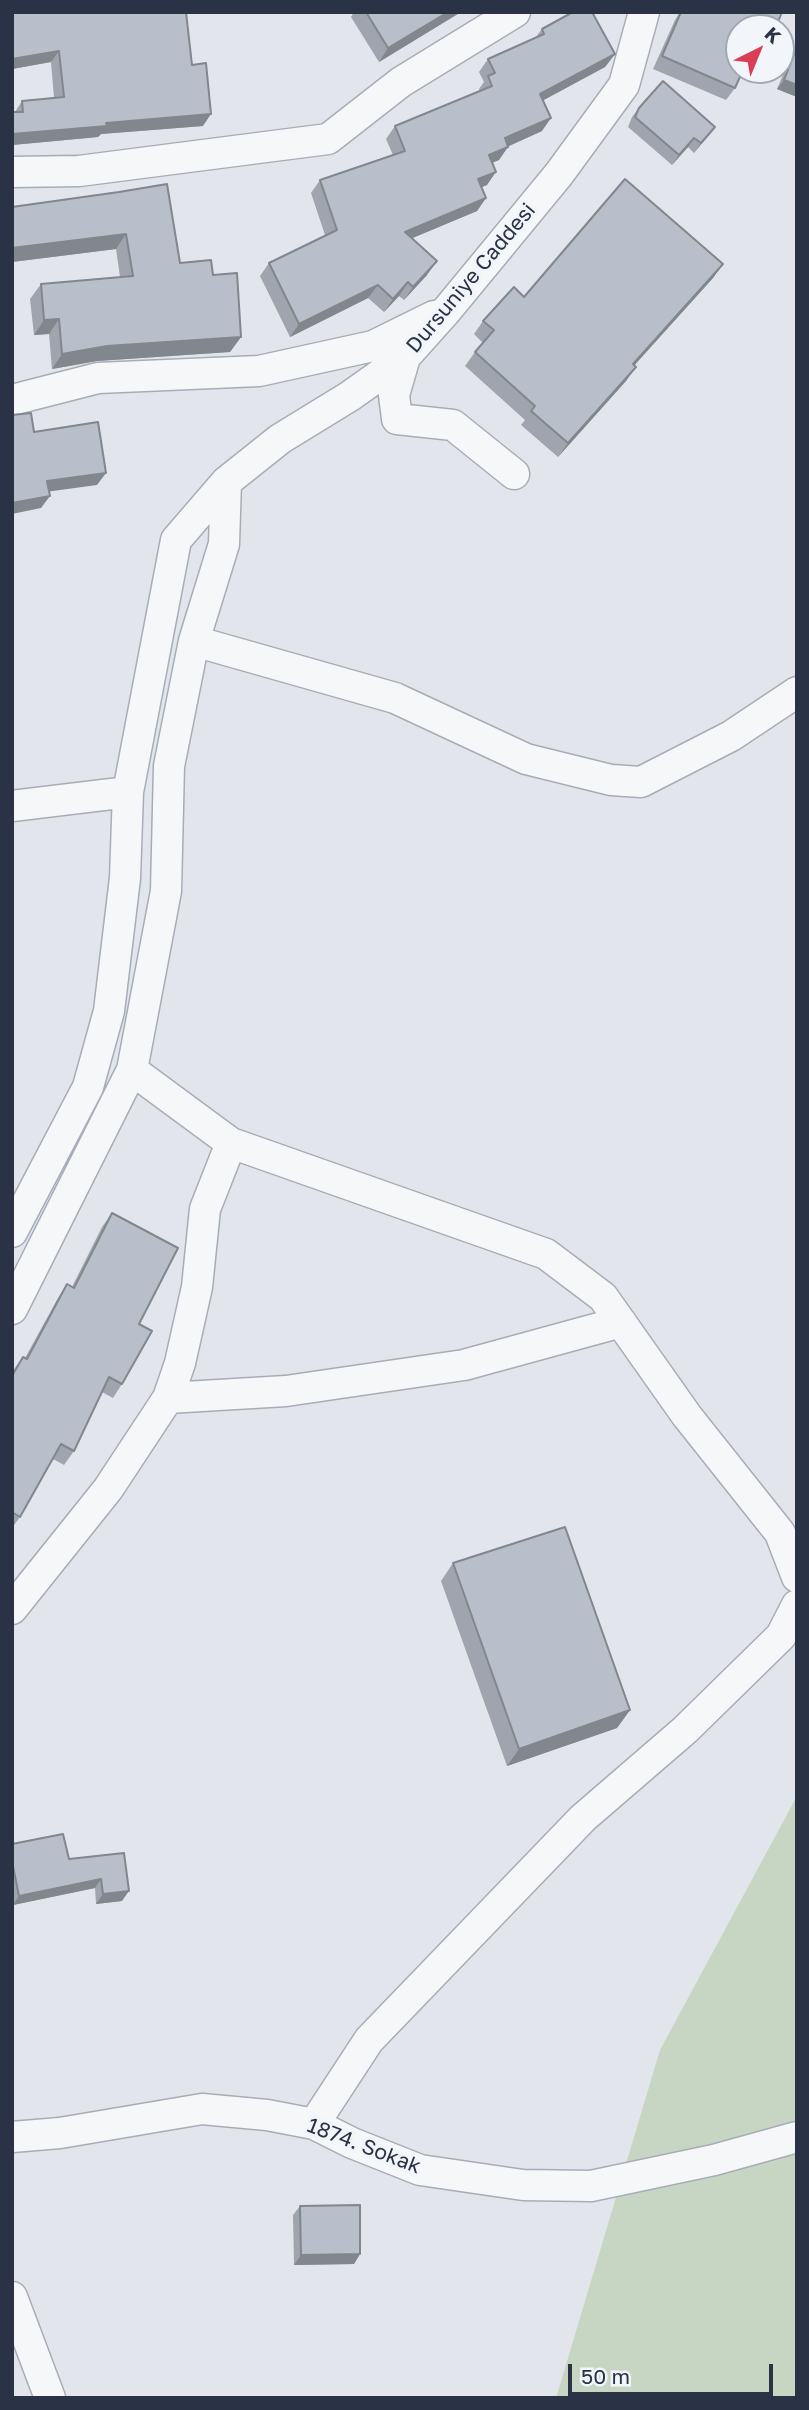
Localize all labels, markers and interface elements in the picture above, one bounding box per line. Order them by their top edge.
north arrow [725,14,795,84]
text: K [760,22,786,48]
street label: Dursuniye Caddesi [401,198,541,358]
street label: 1874. Sokak [304,2113,424,2179]
scale bar [571,2350,776,2394]
text: 50 m [581,2363,630,2389]

